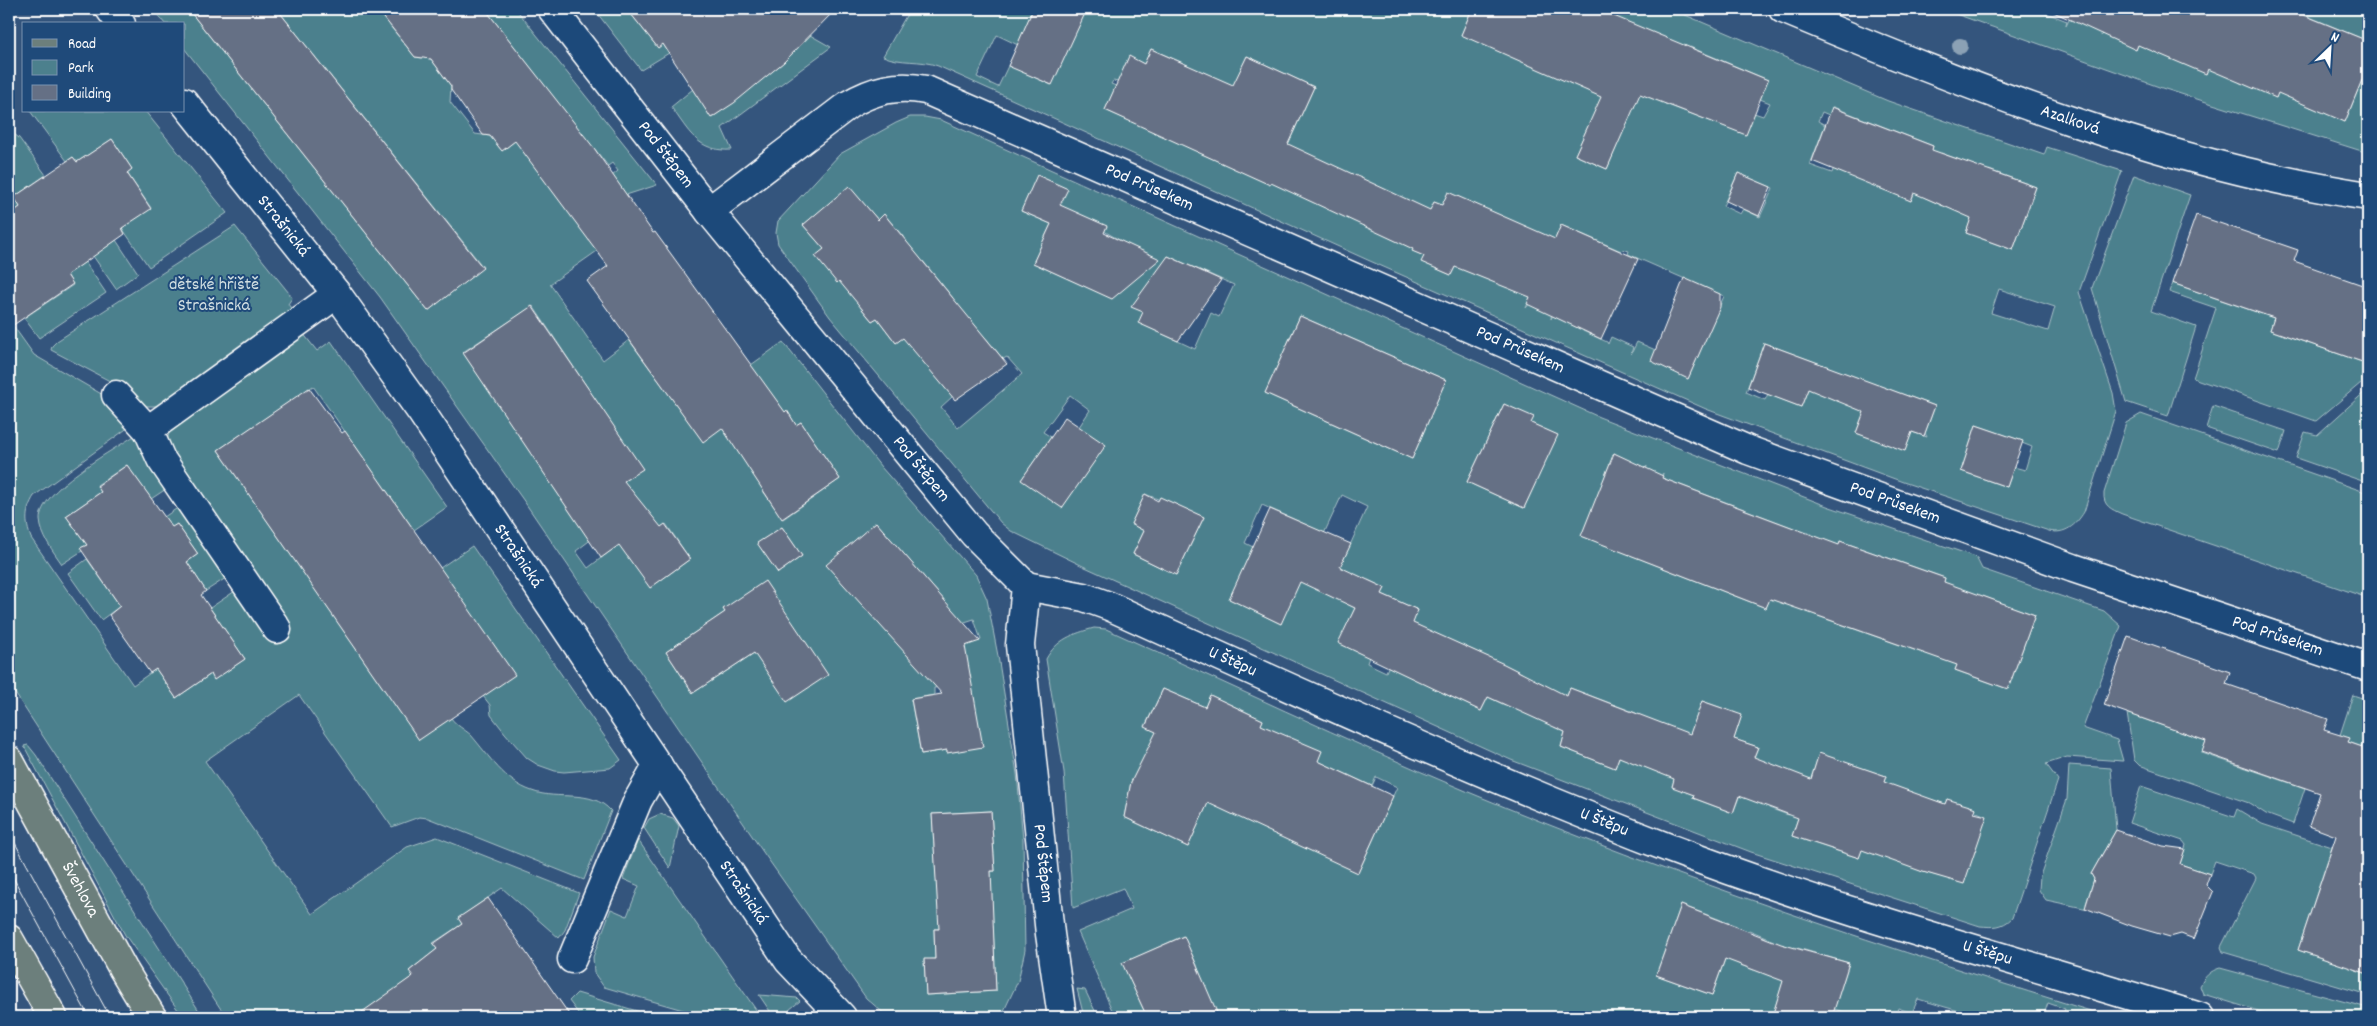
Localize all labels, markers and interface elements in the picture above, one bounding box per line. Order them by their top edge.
legend [22,22,185,112]
north arrow [2304,22,2354,72]
text: N [2327,28,2342,49]
text: Road [68,34,96,56]
text: Park [68,58,94,80]
text: Building [68,84,111,106]
street label: Azalková [2037,99,2103,142]
street label: Pod Štěpem [631,116,700,194]
street label: Pod Průsekem [1101,157,1198,218]
street label: Strašnická [251,190,316,263]
park label: dětské hřiště Strašnická [169,273,259,319]
street label: Pod Průsekem [1472,320,1569,381]
street label: Pod Štěpem [886,431,956,508]
street label: Pod Průsekem [1846,475,1944,531]
street label: Strašnická [487,519,548,593]
street label: Pod Průsekem [2229,610,2326,663]
street label: U Štěpu [1204,640,1261,684]
street label: U Štěpu [1576,801,1632,844]
street label: Pod Štěpem [1026,823,1059,904]
street label: Strašnická [712,856,774,930]
street label: Švehlova [55,858,105,922]
street label: U Štěpu [1959,934,2015,972]

